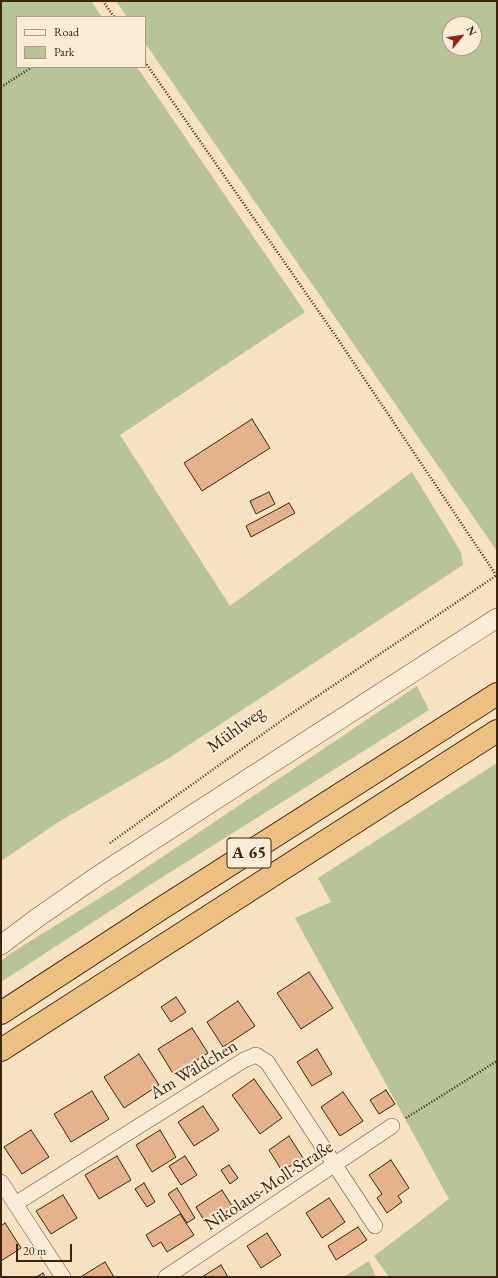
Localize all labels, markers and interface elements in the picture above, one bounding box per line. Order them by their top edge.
legend [16,16,146,68]
north arrow [442,16,482,56]
text: N [463,23,480,38]
text: Road [54,24,79,40]
text: Park [54,44,74,60]
street label: Mühlweg [203,702,269,758]
road number: A 65 [227,838,271,868]
street label: Am Wäldchen [146,1035,242,1105]
street label: Nikolaus-Moll-Straße [201,1136,337,1236]
scale bar [18,1236,74,1262]
text: 20 m [23,1243,46,1259]

